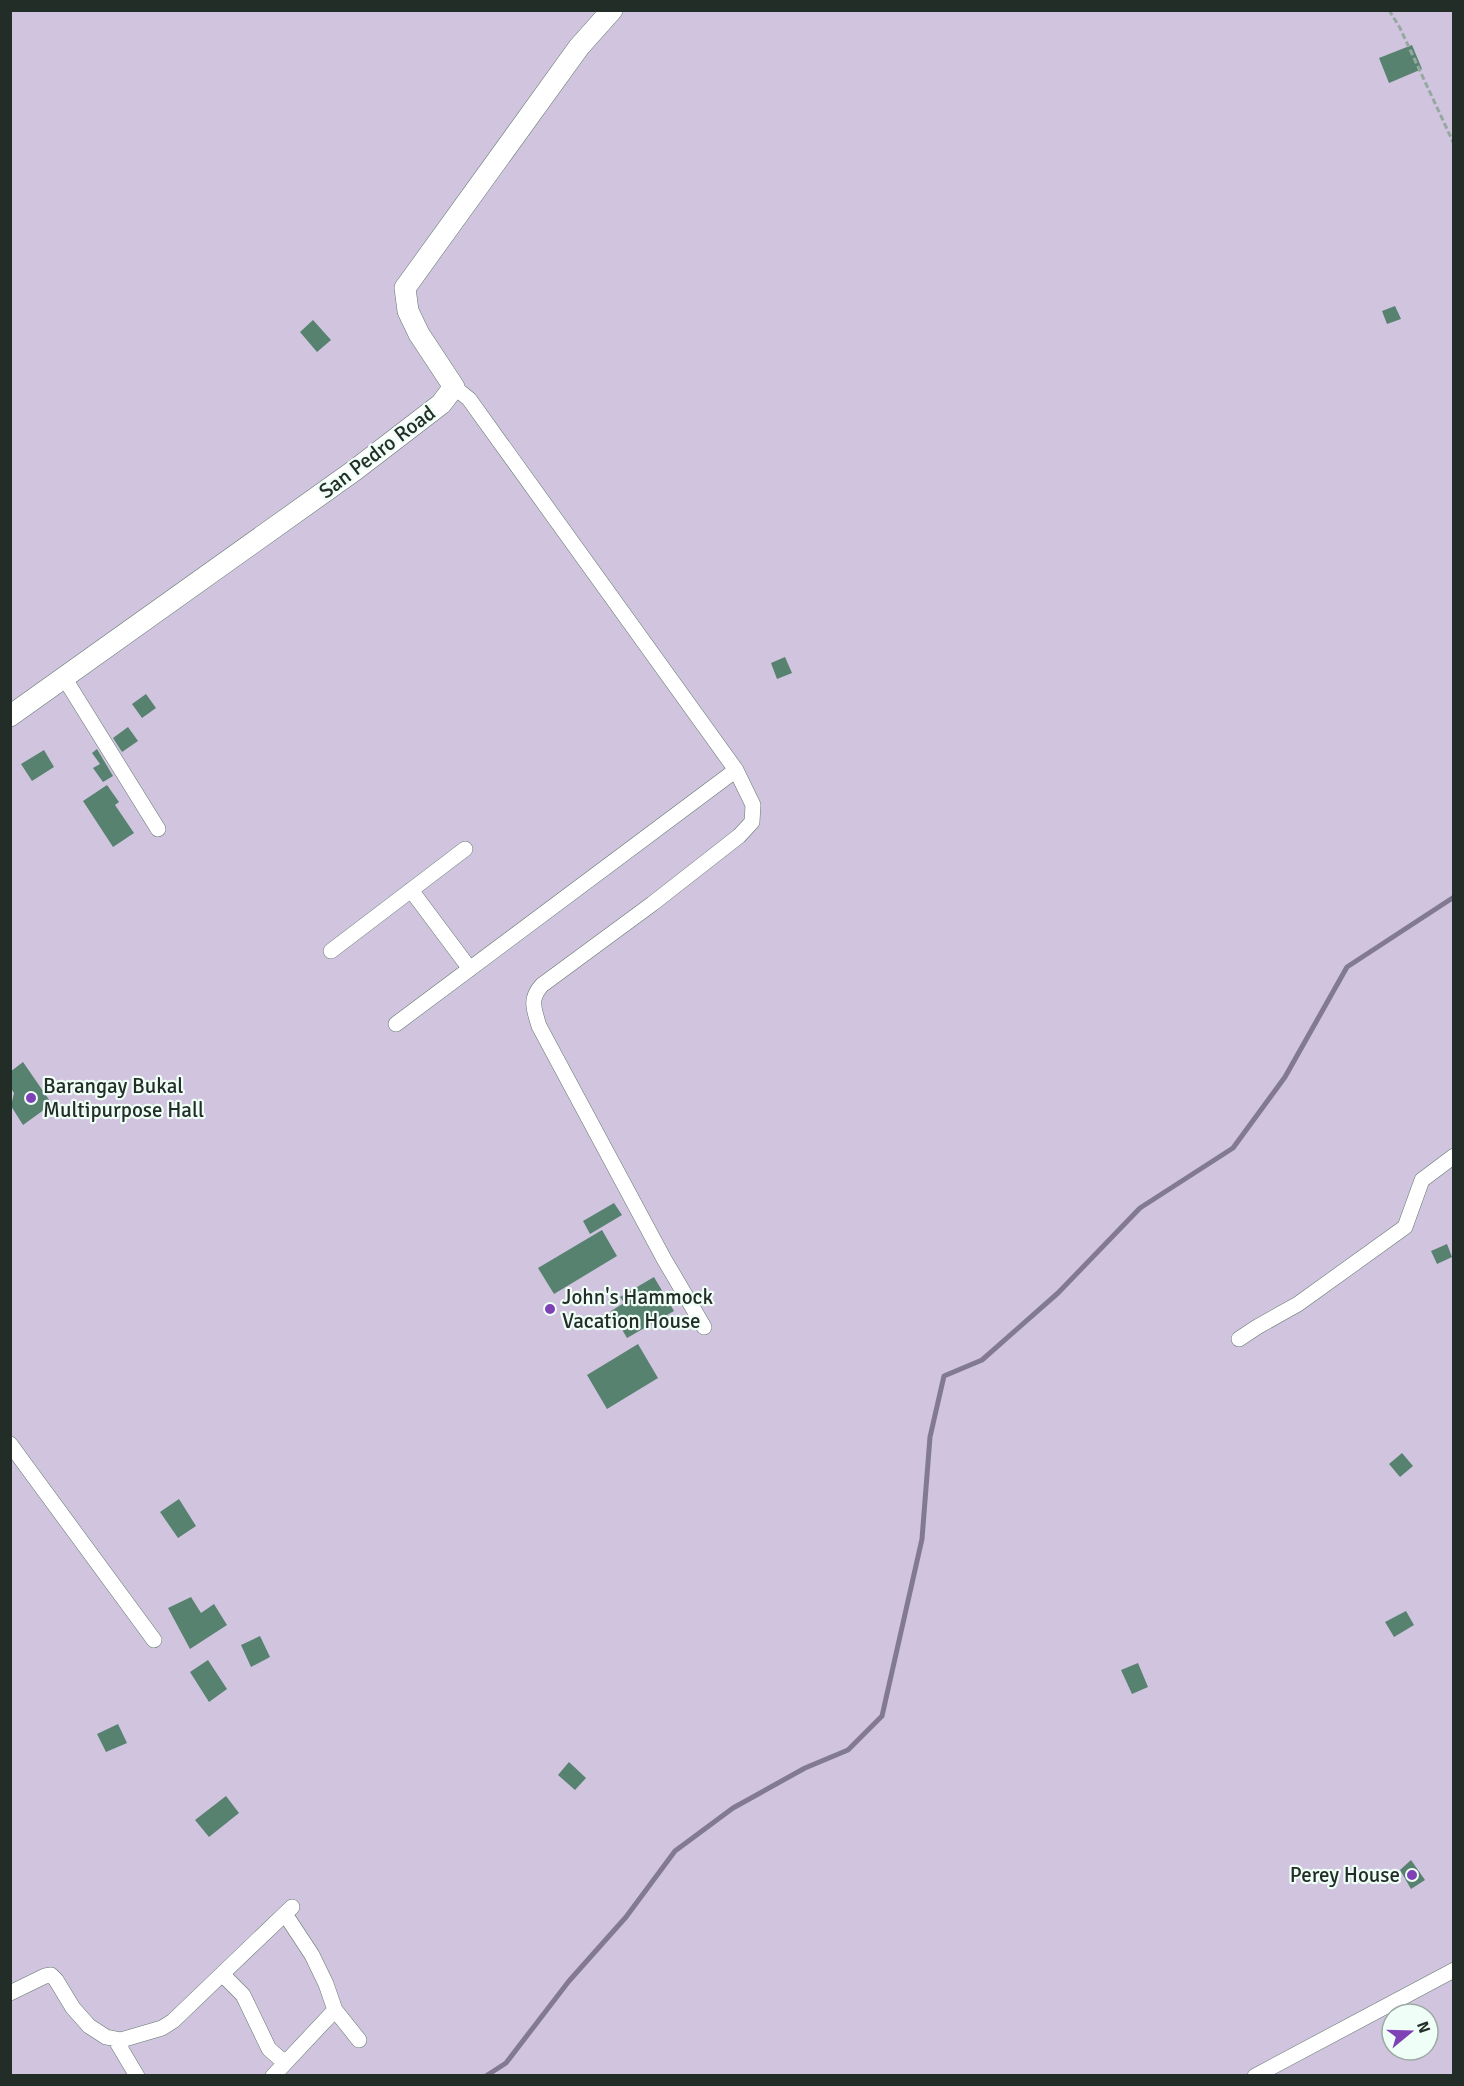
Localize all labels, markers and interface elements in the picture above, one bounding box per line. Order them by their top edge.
street label: San Pedro Road [314,400,440,504]
place label: Barangay Bukal Multipurpose Hall [43,1073,204,1123]
marker: Barangay Bukal Multipurpose Hall [24,1091,38,1105]
place label: John's Hammock Vacation House [562,1284,713,1334]
marker: John's Hammock Vacation House [543,1302,557,1316]
place label: Perey House [1290,1862,1400,1888]
marker: Perey House [1405,1868,1419,1882]
north arrow [1380,2002,1440,2062]
text: N [1412,2019,1435,2036]

